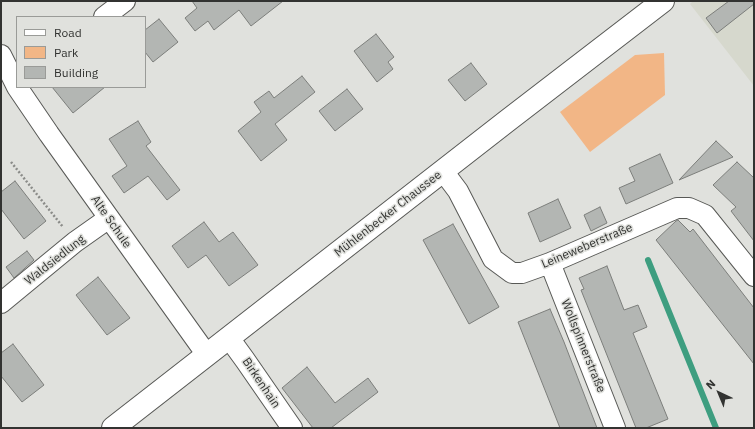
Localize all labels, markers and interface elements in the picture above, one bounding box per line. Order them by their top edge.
legend [16,16,146,88]
text: Road [54,25,82,40]
text: Park [54,45,78,60]
text: Building [54,65,98,80]
street label: Mühlenbecker Chaussee [332,168,444,260]
street label: Alte Schule [88,193,134,251]
street label: Leineweberstraße [539,220,635,272]
street label: Waldsiedlung [22,232,88,288]
street label: Wollspinnerstraße [558,297,608,395]
street label: Birkenhain [239,355,283,411]
north arrow [699,373,739,413]
text: N [703,377,718,392]

